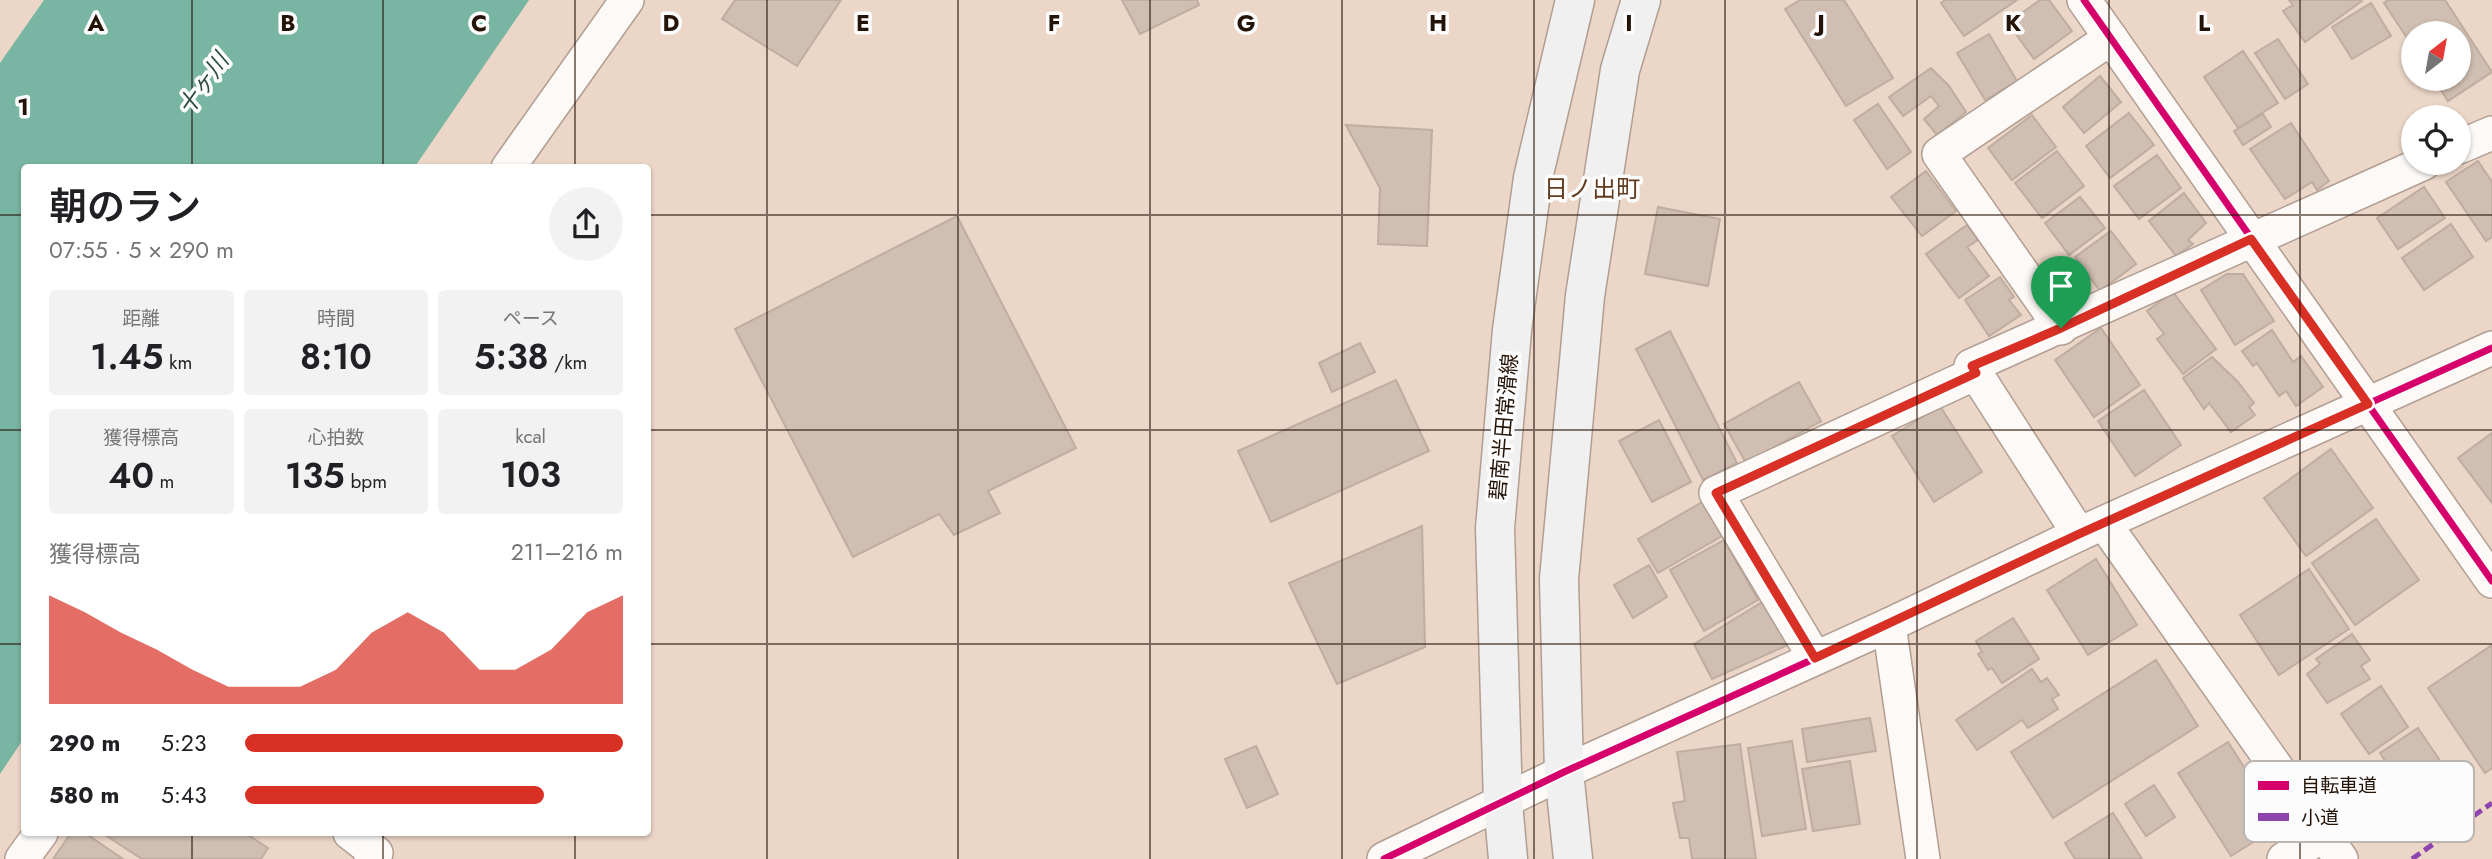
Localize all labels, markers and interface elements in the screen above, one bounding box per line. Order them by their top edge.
text: A [87,6,105,40]
text: B [280,6,296,40]
text: C [471,6,487,40]
text: D [663,6,680,40]
text: E [856,6,870,40]
text: F [1048,6,1060,40]
text: G [1237,6,1255,40]
text: H [1429,6,1447,40]
text: I [1625,6,1633,40]
text: J [1813,6,1825,40]
text: K [2005,6,2022,40]
text: L [2198,6,2211,40]
north arrow [2401,21,2471,91]
map controls [2401,21,2471,175]
water label: 十ヶ川 [169,44,238,122]
text: 1 [17,90,29,124]
button: locate [2401,105,2471,175]
district label: 日ノ出町 [1544,171,1640,206]
text: 朝のラン [49,179,201,234]
button: share [549,187,623,261]
text: 07:55 · 5 × 290 m [49,233,234,267]
pin [2031,256,2091,328]
icon: arrive [2042,267,2080,305]
text: 距離 [122,305,160,332]
text: 時間 [317,305,355,332]
text: ペース [503,305,559,332]
text: 1.45 [90,332,163,382]
text: 8:10 [300,332,372,382]
text: 5:38 [474,332,549,382]
text: km [163,349,192,376]
text: /km [549,349,587,376]
street label: 碧南半田常滑線 [1483,352,1525,502]
text: kcal [515,423,546,450]
text: 獲得標高 [103,424,179,451]
text: 心拍数 [307,424,365,451]
text: 103 [500,450,561,500]
text: 40 [108,451,154,501]
text: 135 [285,451,345,501]
text: m [154,468,174,495]
text: bpm [345,468,387,495]
text: 211–216 m [511,535,623,569]
text: 獲得標高 [49,537,141,571]
text: 290 m [49,726,120,760]
text: 5:23 [161,726,207,760]
legend [2244,761,2474,842]
text: 自転車道 [2301,772,2377,799]
text: 580 m [49,778,119,812]
text: 5:43 [161,778,207,812]
text: 小道 [2301,804,2339,831]

